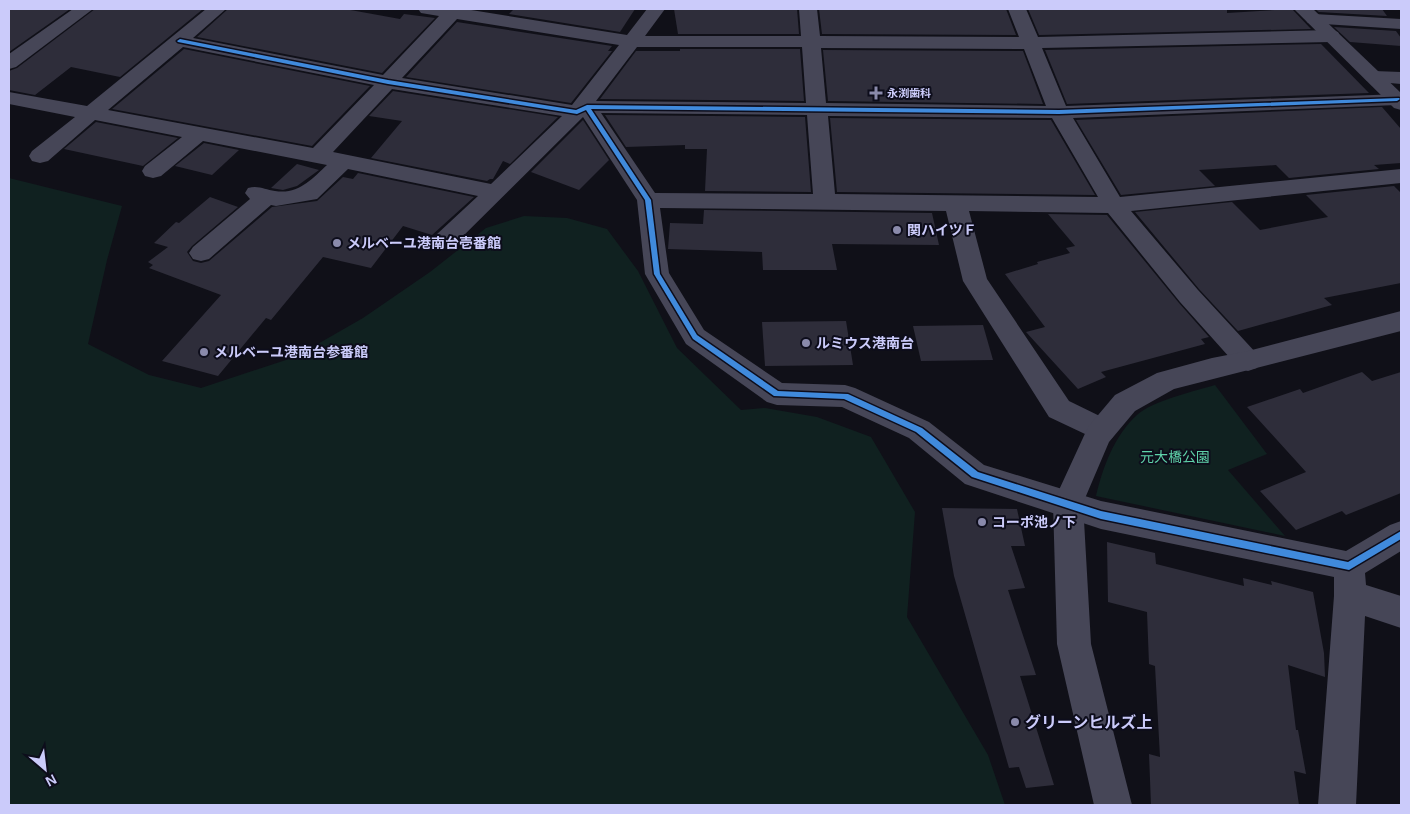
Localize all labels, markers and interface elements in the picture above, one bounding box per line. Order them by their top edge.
marker: 永渕歯科 [869,86,883,100]
place label: 永渕歯科 [887,87,931,99]
place label: 関ハイツＦ [907,222,977,238]
marker: 関ハイツＦ [891,224,903,236]
place label: メルベーユ港南台壱番館 [347,235,501,251]
marker: メルベーユ港南台壱番館 [331,237,343,249]
place label: ルミウス港南台 [816,335,914,351]
marker: ルミウス港南台 [800,337,812,349]
place label: メルベーユ港南台参番館 [214,344,368,360]
marker: メルベーユ港南台参番館 [198,346,210,358]
park label: 元大橋公園 [1140,449,1210,465]
place label: コーポ池ノ下 [992,514,1076,530]
marker: コーポ池ノ下 [976,516,988,528]
place label: グリーンヒルズ上 [1025,713,1152,731]
marker: グリーンヒルズ上 [1009,716,1021,728]
north arrow [20,744,70,794]
text: N [43,771,59,790]

